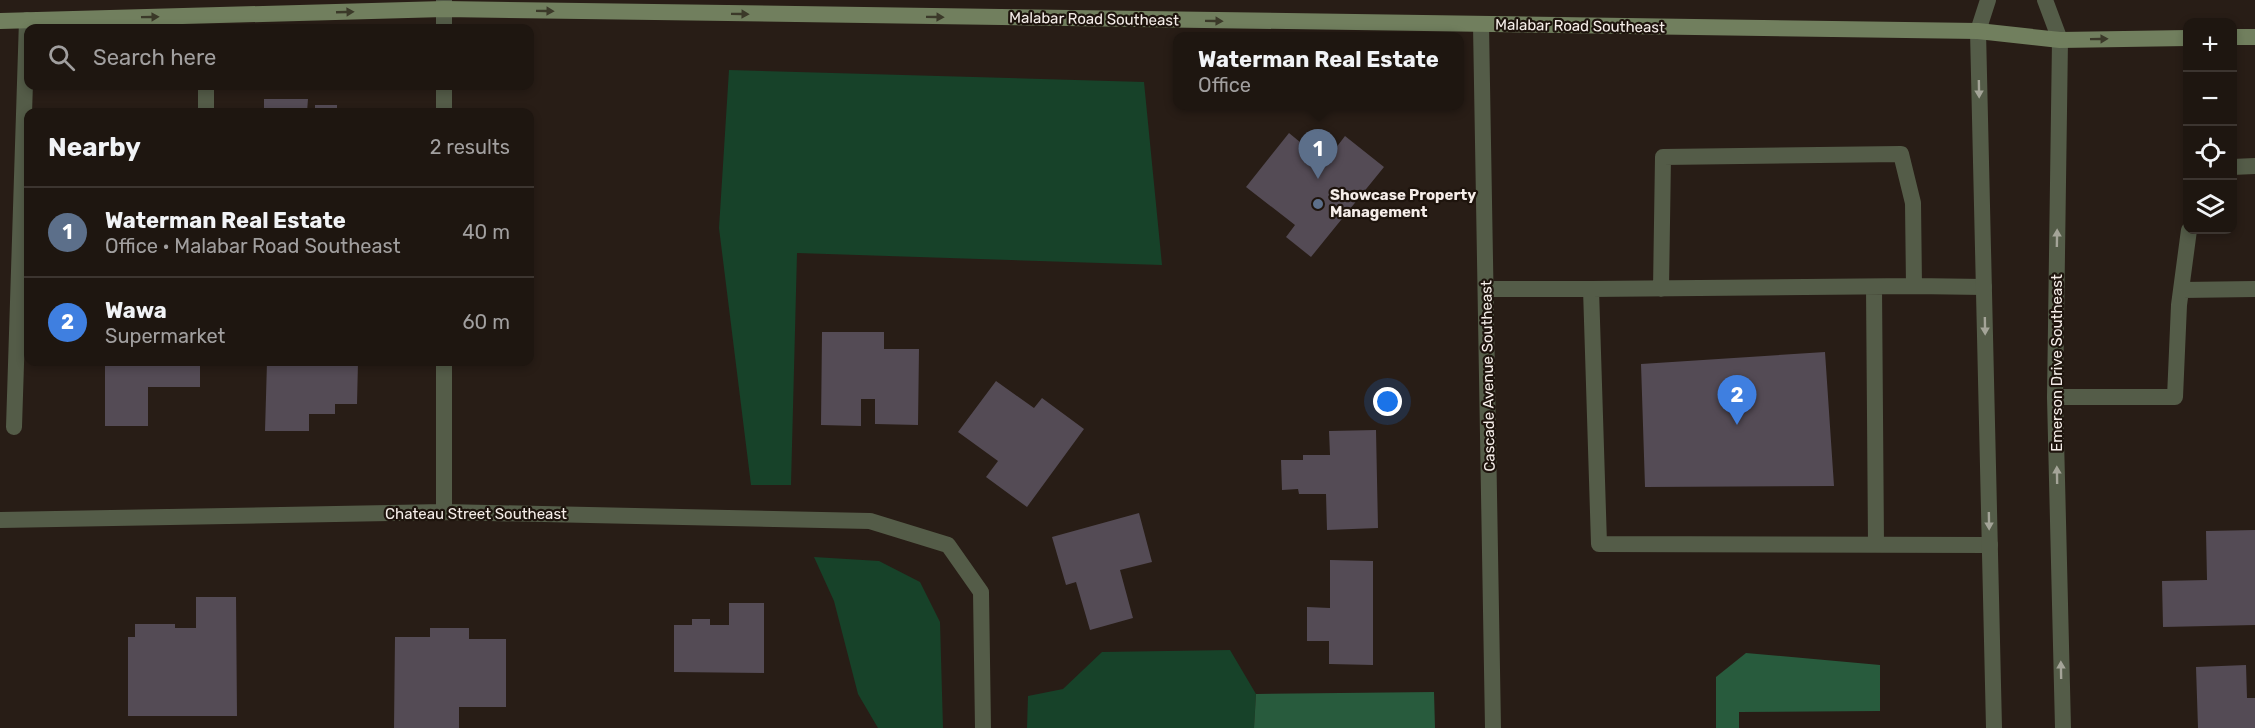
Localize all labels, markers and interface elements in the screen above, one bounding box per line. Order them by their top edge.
one-way arrow [535,6,554,16]
one-way arrow [335,7,354,17]
one-way arrow [730,9,749,19]
street label: Malabar Road Southeast [1009,9,1179,29]
one-way arrow [140,12,159,22]
one-way arrow [925,12,944,21]
one-way arrow [1204,16,1223,26]
street label: Malabar Road Southeast [1495,16,1665,36]
map controls [2183,18,2237,234]
button: + [2183,18,2237,72]
search box [24,24,534,90]
popup [1173,32,1464,110]
one-way arrow [2089,34,2108,44]
icon: search [45,41,78,74]
text: Search here [93,44,216,71]
text: Waterman Real Estate [1198,46,1439,73]
button: − [2183,72,2237,126]
text: Office [1198,73,1251,97]
one-way arrow [1975,80,1984,99]
button: locate [2183,126,2237,180]
pin: 1 [1298,130,1338,179]
text: Nearby [48,132,141,163]
text: 2 results [430,135,510,159]
button: layers [2183,180,2237,234]
place label: Showcase Property Management [1330,186,1476,221]
marker: Showcase Property Management [1311,197,1325,211]
text: Waterman Real Estate [105,207,346,234]
text: 1 [63,220,72,244]
text: 40 m [462,220,510,244]
one-way arrow [2052,228,2062,247]
text: Office · Malabar Road Southeast [105,234,401,258]
street label: Emerson Drive Southeast [2048,274,2066,452]
street label: Cascade Avenue Southeast [1477,280,1499,472]
text: Wawa [105,297,167,324]
text: 2 [61,310,74,334]
text: 60 m [463,310,510,334]
one-way arrow [1980,317,1990,336]
text: Supermarket [105,324,225,348]
pin: 2 [1718,376,1756,425]
your location [1373,387,1402,416]
one-way arrow [2052,465,2062,484]
street label: Chateau Street Southeast [385,505,567,523]
one-way arrow [1984,511,1994,530]
one-way arrow [2056,660,2066,679]

